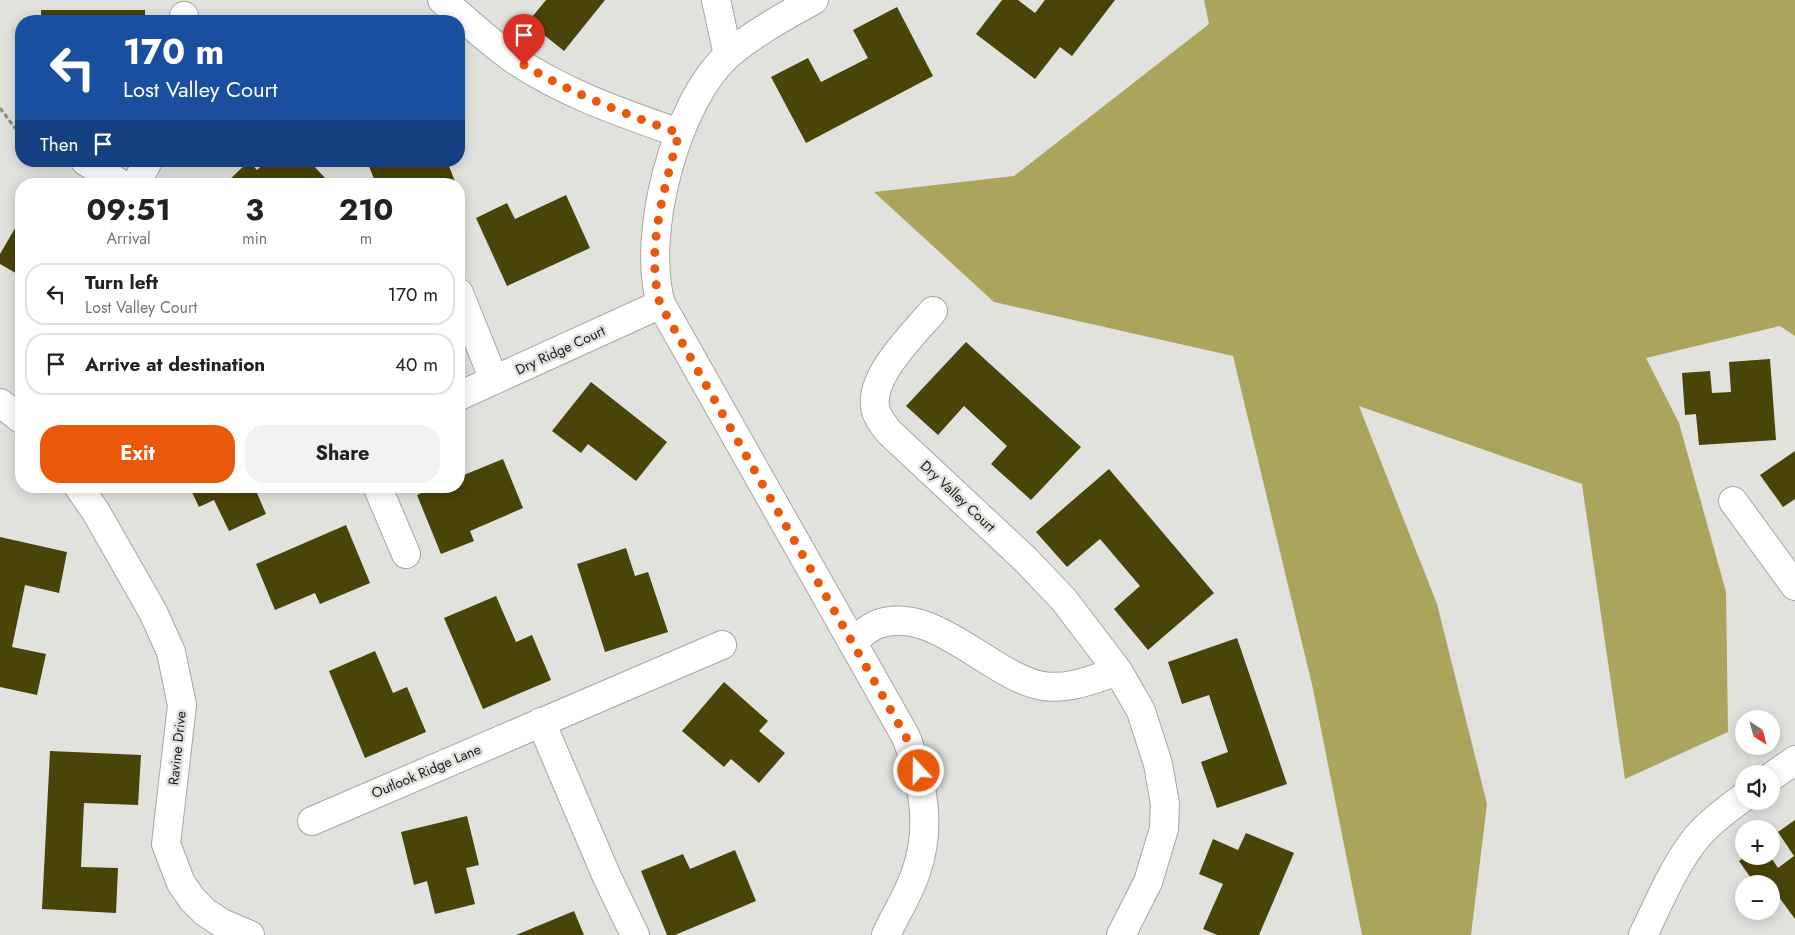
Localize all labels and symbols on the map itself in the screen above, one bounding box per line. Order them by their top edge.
pin [503,14,545,65]
street label: Dry Ridge Court [512,320,609,379]
street label: Dry Valley Court [916,456,1000,537]
street label: Ravine Drive [163,710,191,786]
north arrow [1735,710,1780,755]
street label: Outlook Ridge Lane [368,739,484,803]
position arrow [892,744,944,796]

